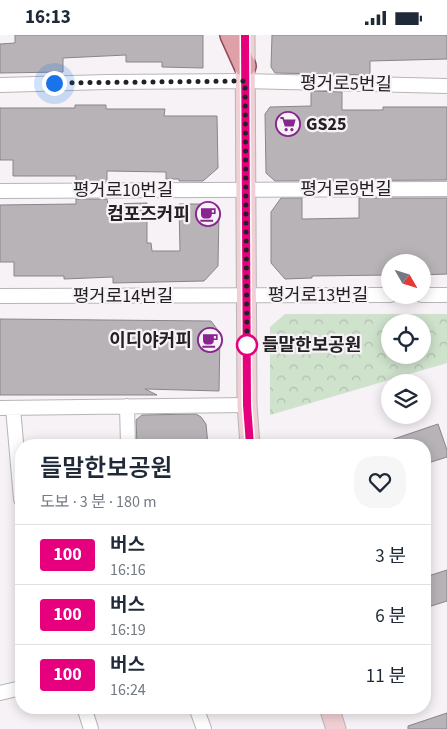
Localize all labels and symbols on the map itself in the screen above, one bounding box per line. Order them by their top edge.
your location [42,71,67,96]
street label: 평거로5번길 [300,71,392,97]
supermarket icon: GS25 [275,111,301,137]
place label: GS25 [306,112,347,137]
street label: 평거로9번길 [300,177,392,202]
street label: 평거로10번길 [73,178,173,203]
cafe icon: 컴포즈커피 [195,201,221,227]
place label: 컴포즈커피 [107,202,190,227]
north arrow [381,254,431,304]
street label: 평거로13번길 [268,283,368,308]
street label: 평거로14번길 [73,284,173,309]
cafe icon: 이디야커피 [197,327,223,353]
place label: 이디야커피 [109,328,192,353]
place label: 들말한보공원 [262,333,361,358]
marker: 들말한보공원 [236,334,258,356]

